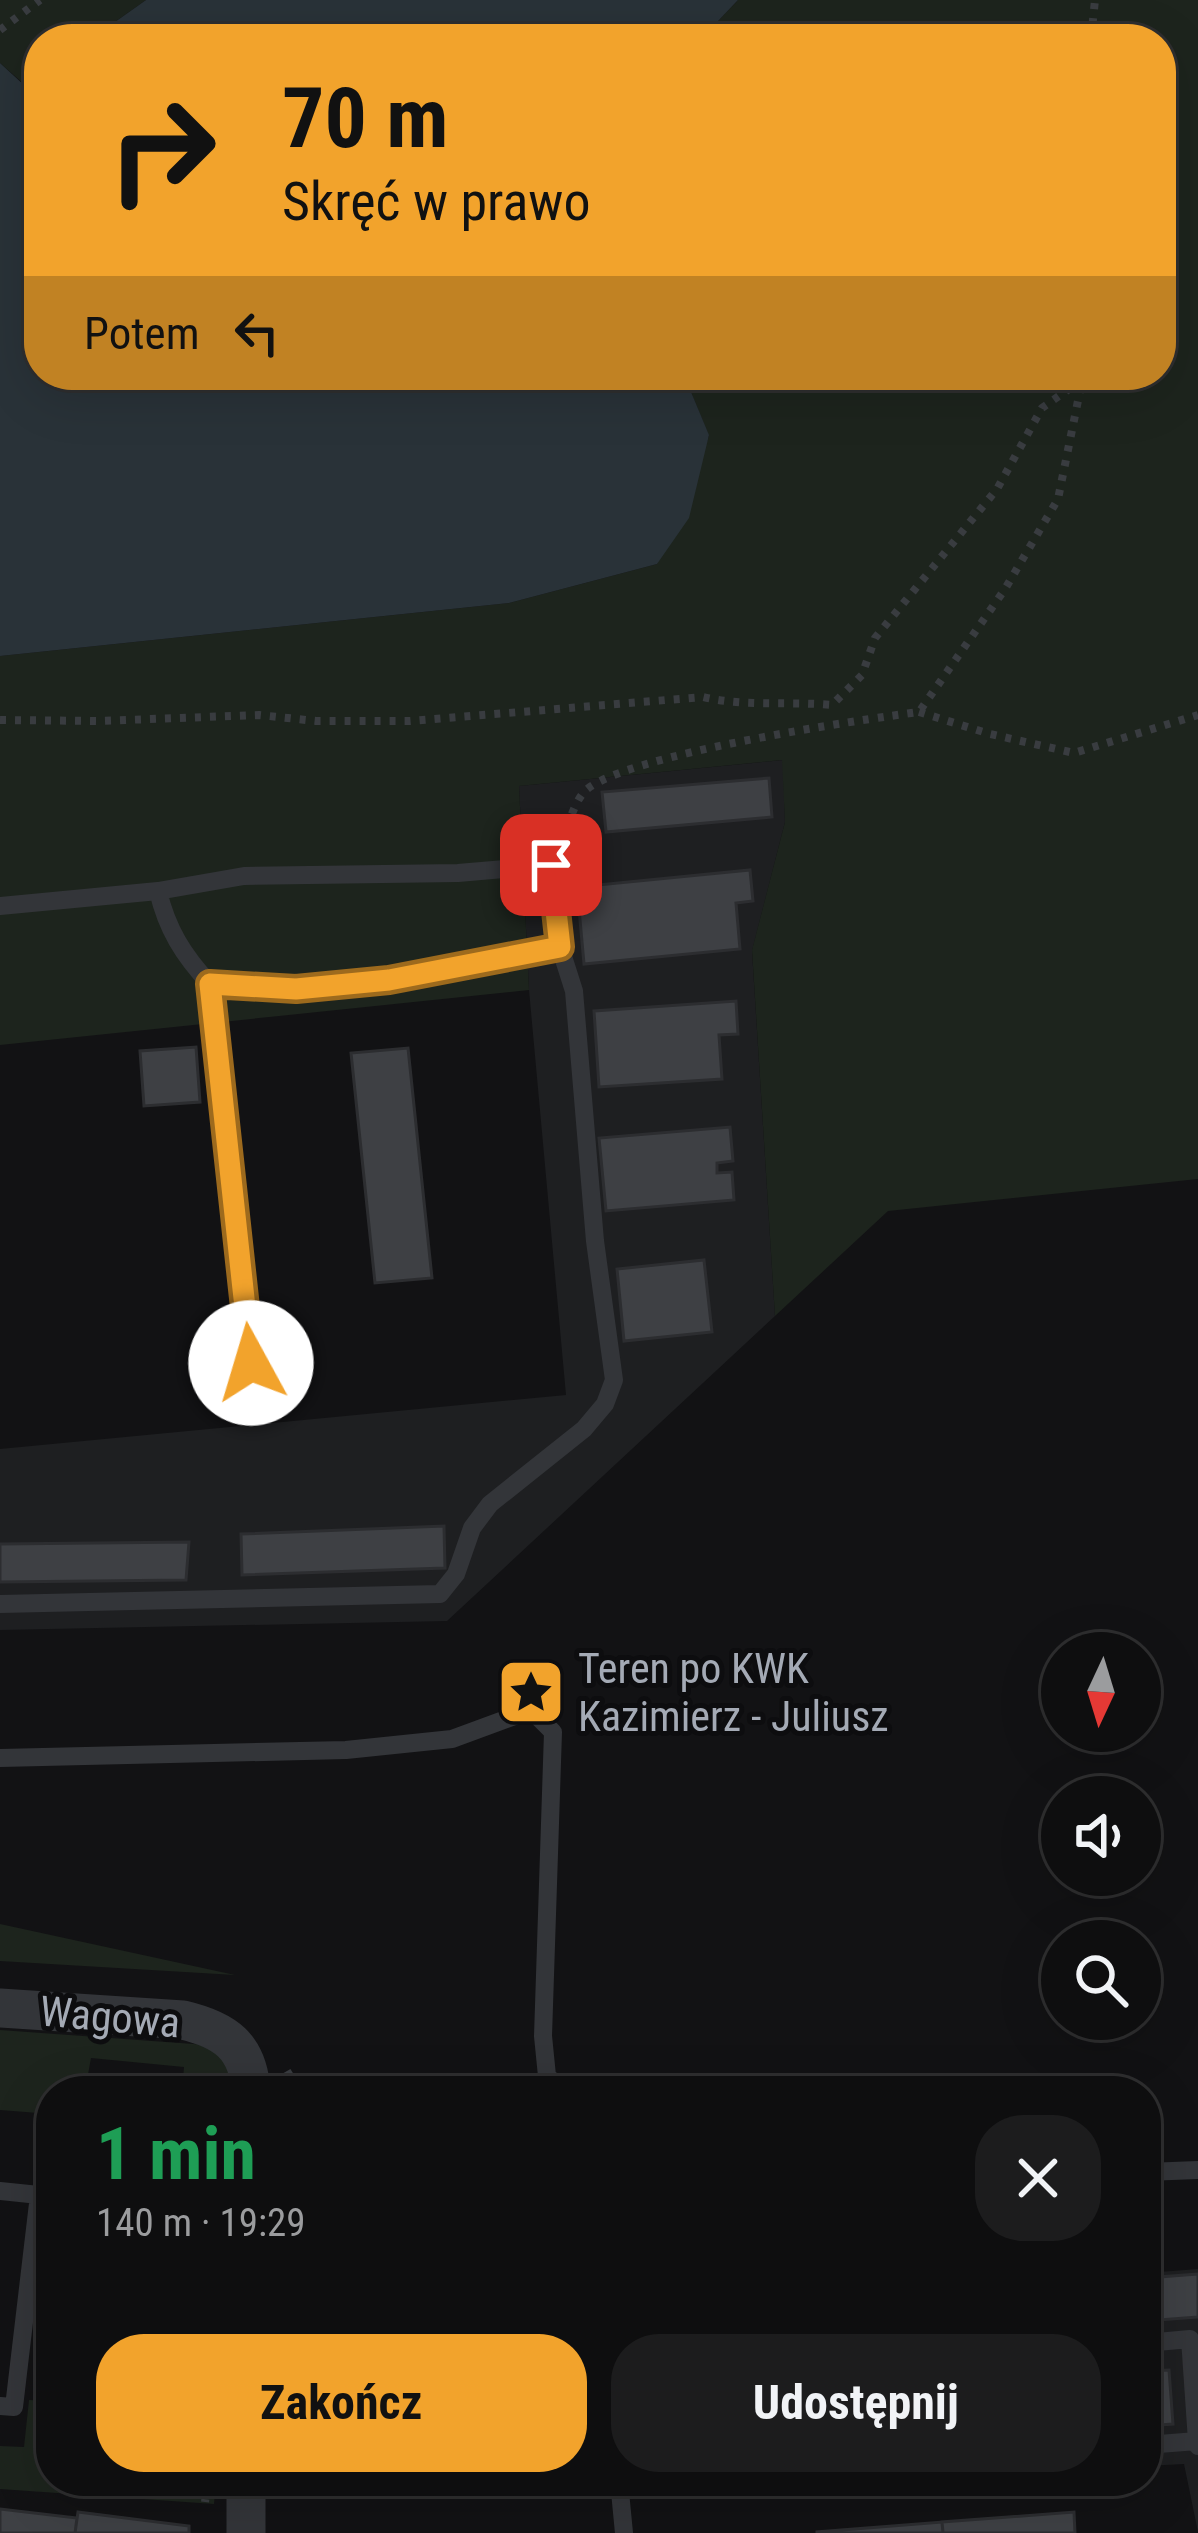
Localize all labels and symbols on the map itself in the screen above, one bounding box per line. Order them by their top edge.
pin [500,814,602,916]
position arrow [188,1300,314,1426]
north arrow [1041,1632,1161,1752]
place label: Teren po KWK Kazimierz - Juliusz [578,1644,889,1741]
place icon: Teren po KWK Kazimierz - Juliusz [496,1657,566,1727]
street label: Wagowa [38,1986,182,2048]

